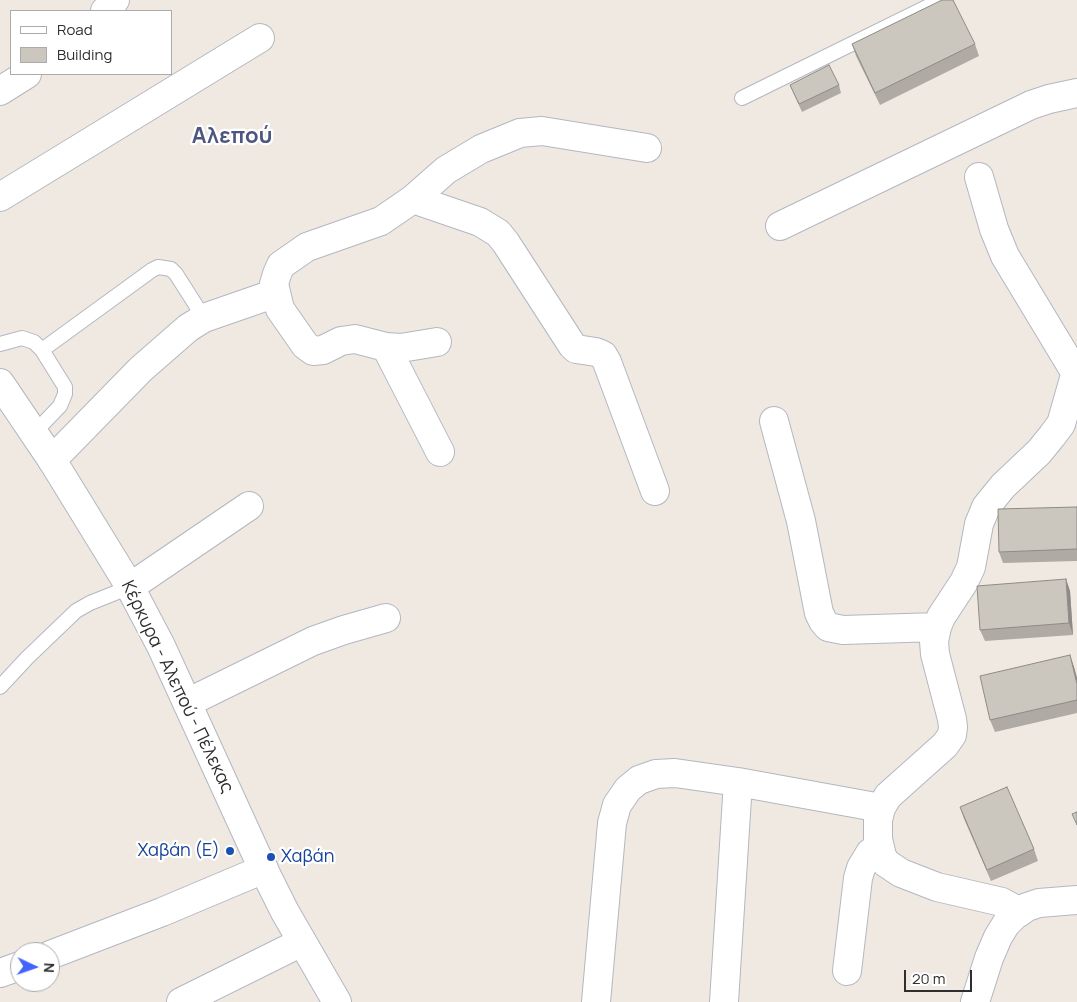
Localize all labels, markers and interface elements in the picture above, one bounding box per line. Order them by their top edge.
legend [10,10,172,75]
text: Road [57,19,93,40]
text: Building [57,44,112,65]
district label: Αλεπού [192,124,272,150]
street label: Κέρκυρα - Αλεπού - Πέλεκας [116,577,238,797]
place label: Χαβάη (Ε) [137,840,220,862]
marker: Χαβάη (Ε) [224,845,236,857]
place label: Χαβάη [281,846,334,868]
marker: Χαβάη [265,851,277,863]
north arrow [10,942,60,992]
scale bar [907,960,974,992]
text: N [40,962,59,973]
text: 20 m [912,968,945,989]

